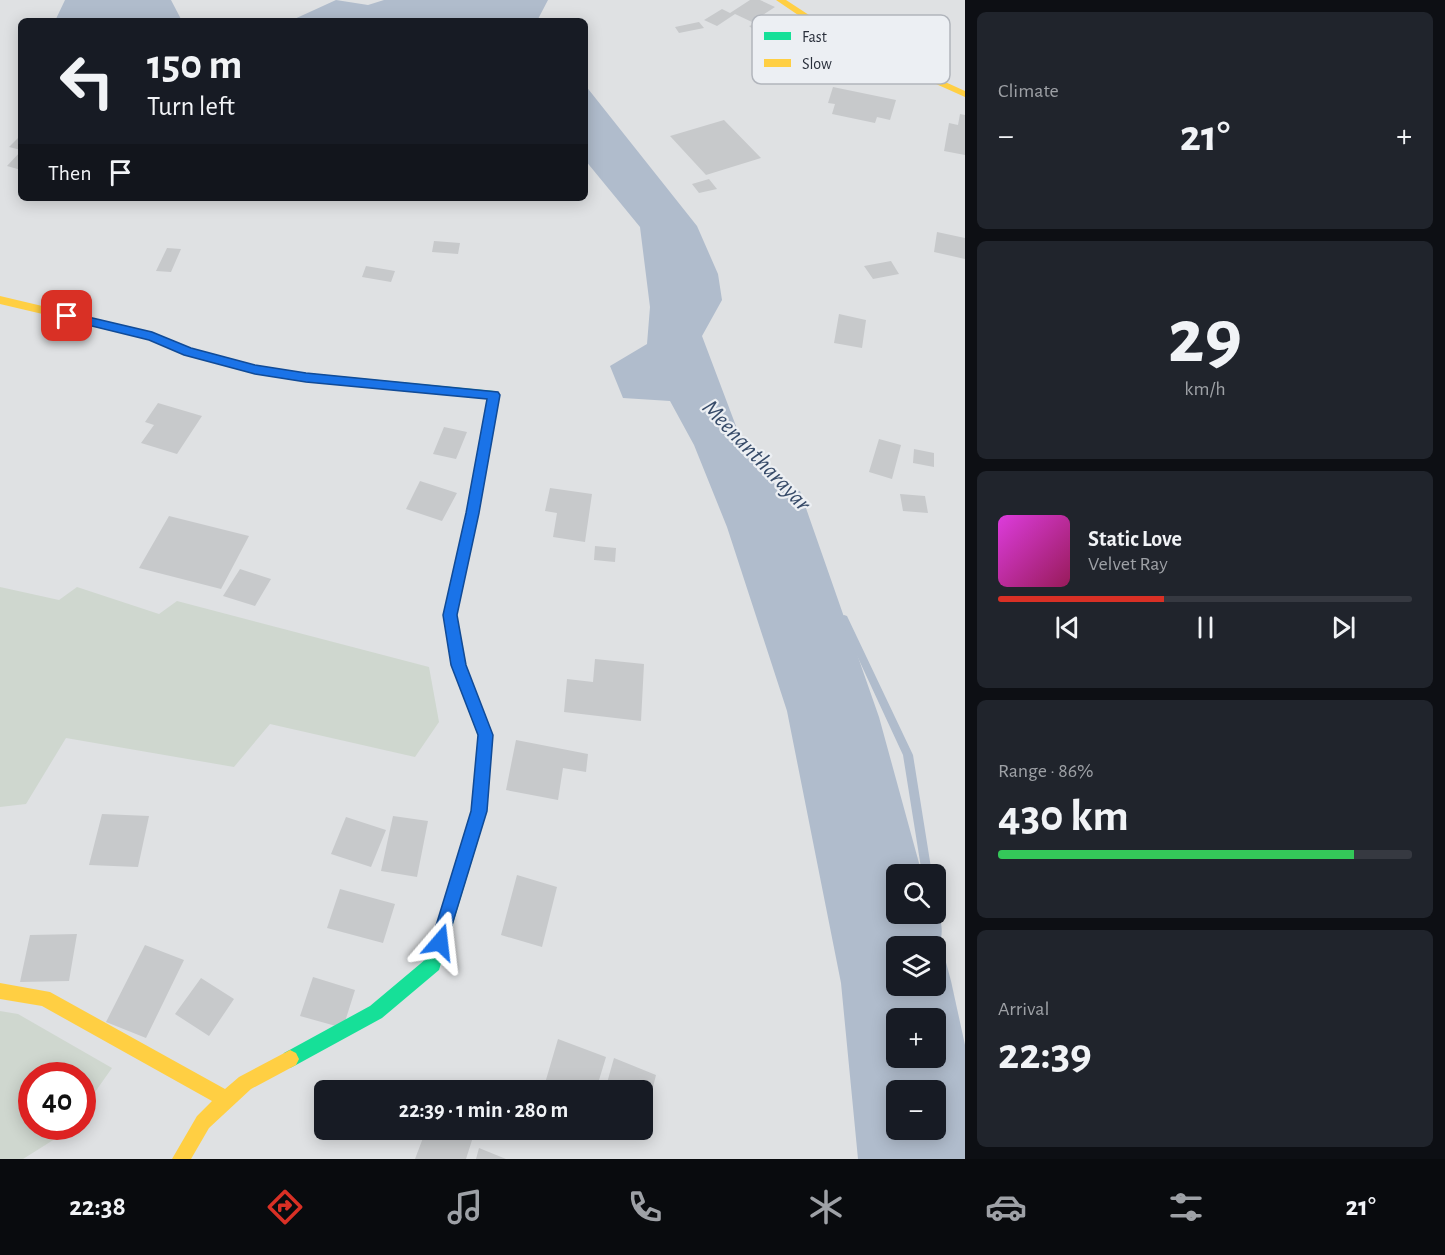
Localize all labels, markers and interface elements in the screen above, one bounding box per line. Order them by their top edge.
legend [752,15,950,84]
text: Fast [802,29,827,45]
icon: left [48,42,126,120]
text: 150 m [147,44,242,86]
text: Slow [802,56,832,72]
text: Climate [998,81,1059,101]
text: Turn left [147,93,235,120]
text: 21° [1180,114,1230,159]
text: − [998,120,1014,153]
text: + [1396,120,1412,153]
icon: arrive [104,156,137,189]
text: Then [48,162,92,184]
pin [41,290,92,341]
icon: arrive [50,299,83,332]
text: 29 [1168,299,1242,377]
text: km/h [1184,379,1226,399]
water label: Meenantharayar [698,396,816,517]
text: Static Love [1088,528,1182,550]
text: Velvet Ray [1088,554,1168,574]
icon: previous [1051,611,1084,644]
icon: pause [1189,611,1222,644]
icon: next [1327,611,1360,644]
text: Range · 86% [998,761,1094,781]
text: 430 km [998,794,1129,839]
map controls [886,864,946,1140]
button: search [886,864,946,924]
position arrow [408,910,472,974]
button: layers [886,936,946,996]
text: Arrival [998,999,1049,1019]
button: + [886,1008,946,1068]
text: 22:39 [998,1032,1092,1077]
speed limit sign: 40 [18,1062,96,1140]
button: − [886,1080,946,1140]
text: 22:39 · 1 min · 280 m [399,1099,568,1121]
icon: directions [264,1186,306,1228]
icon: music [444,1186,486,1228]
icon: phone [624,1186,666,1228]
icon: climate [805,1186,847,1228]
icon: car [985,1186,1027,1228]
icon: filters [1165,1186,1207,1228]
text: 22:38 [69,1193,126,1220]
text: 21° [1345,1193,1376,1220]

